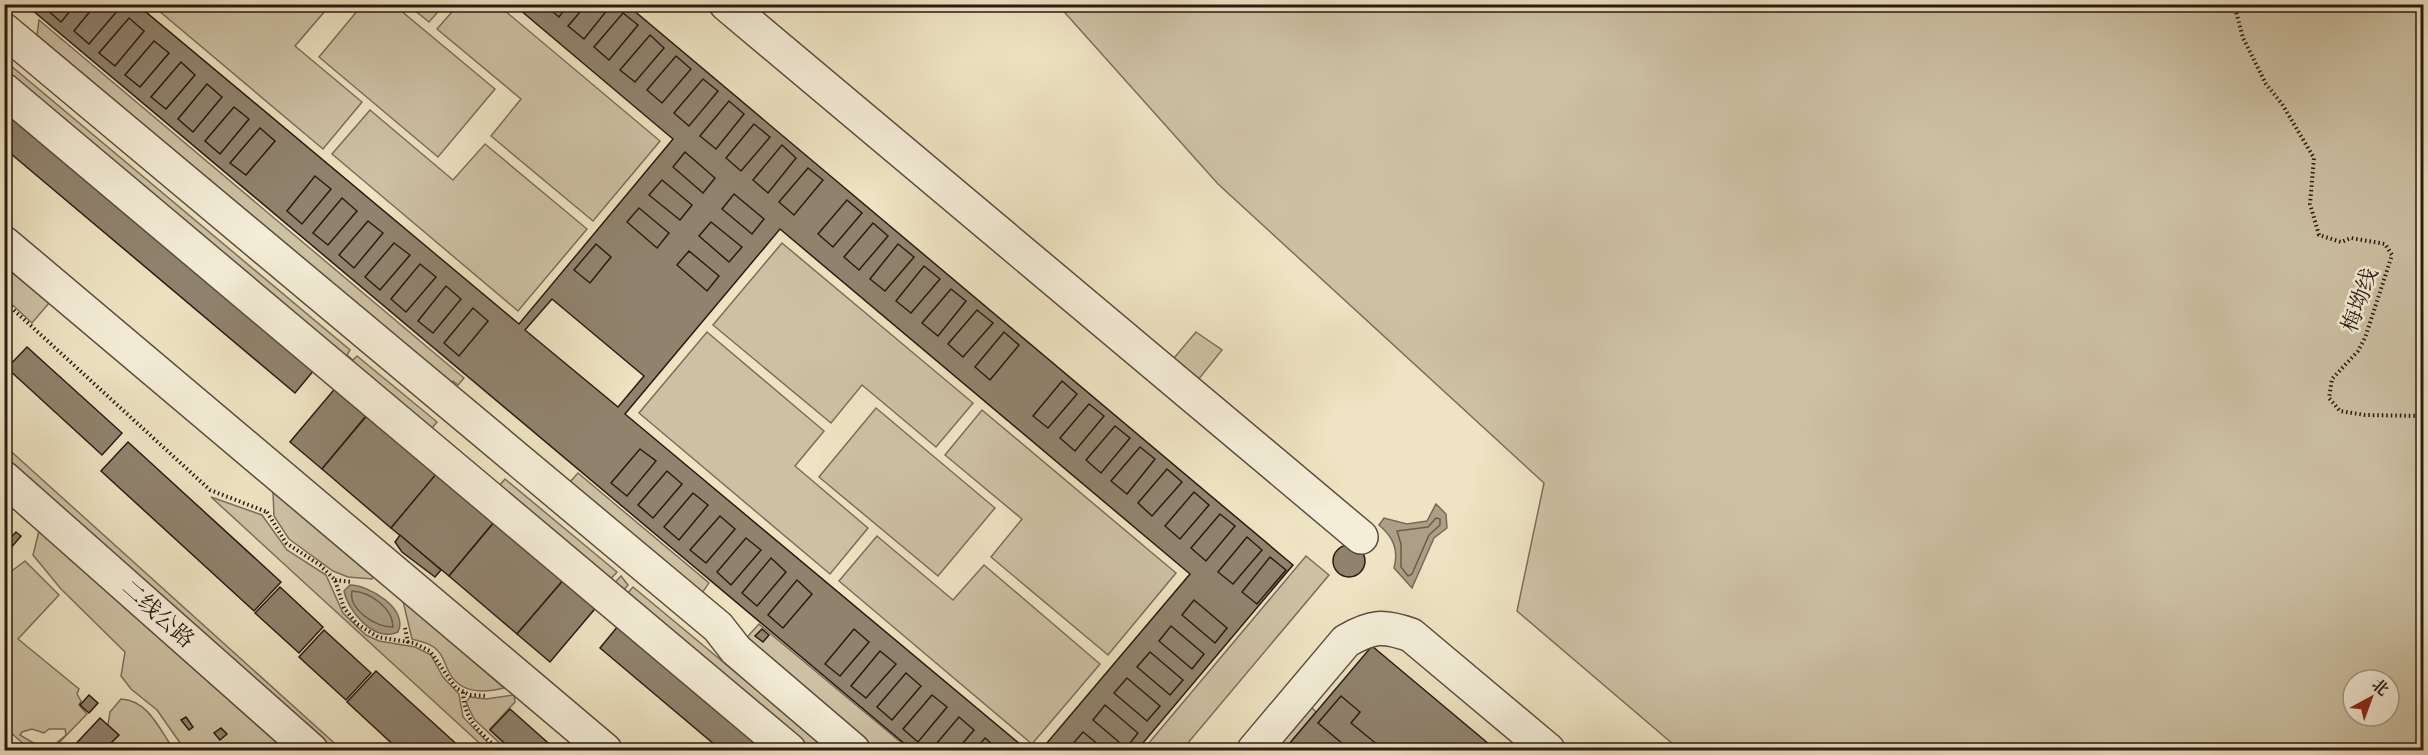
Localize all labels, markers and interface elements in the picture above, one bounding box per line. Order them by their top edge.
street label: 梅坳线 [2335,264,2385,336]
street label: 二线公路 [115,573,201,655]
north arrow [2341,668,2401,728]
text: 北 [2367,674,2393,701]

